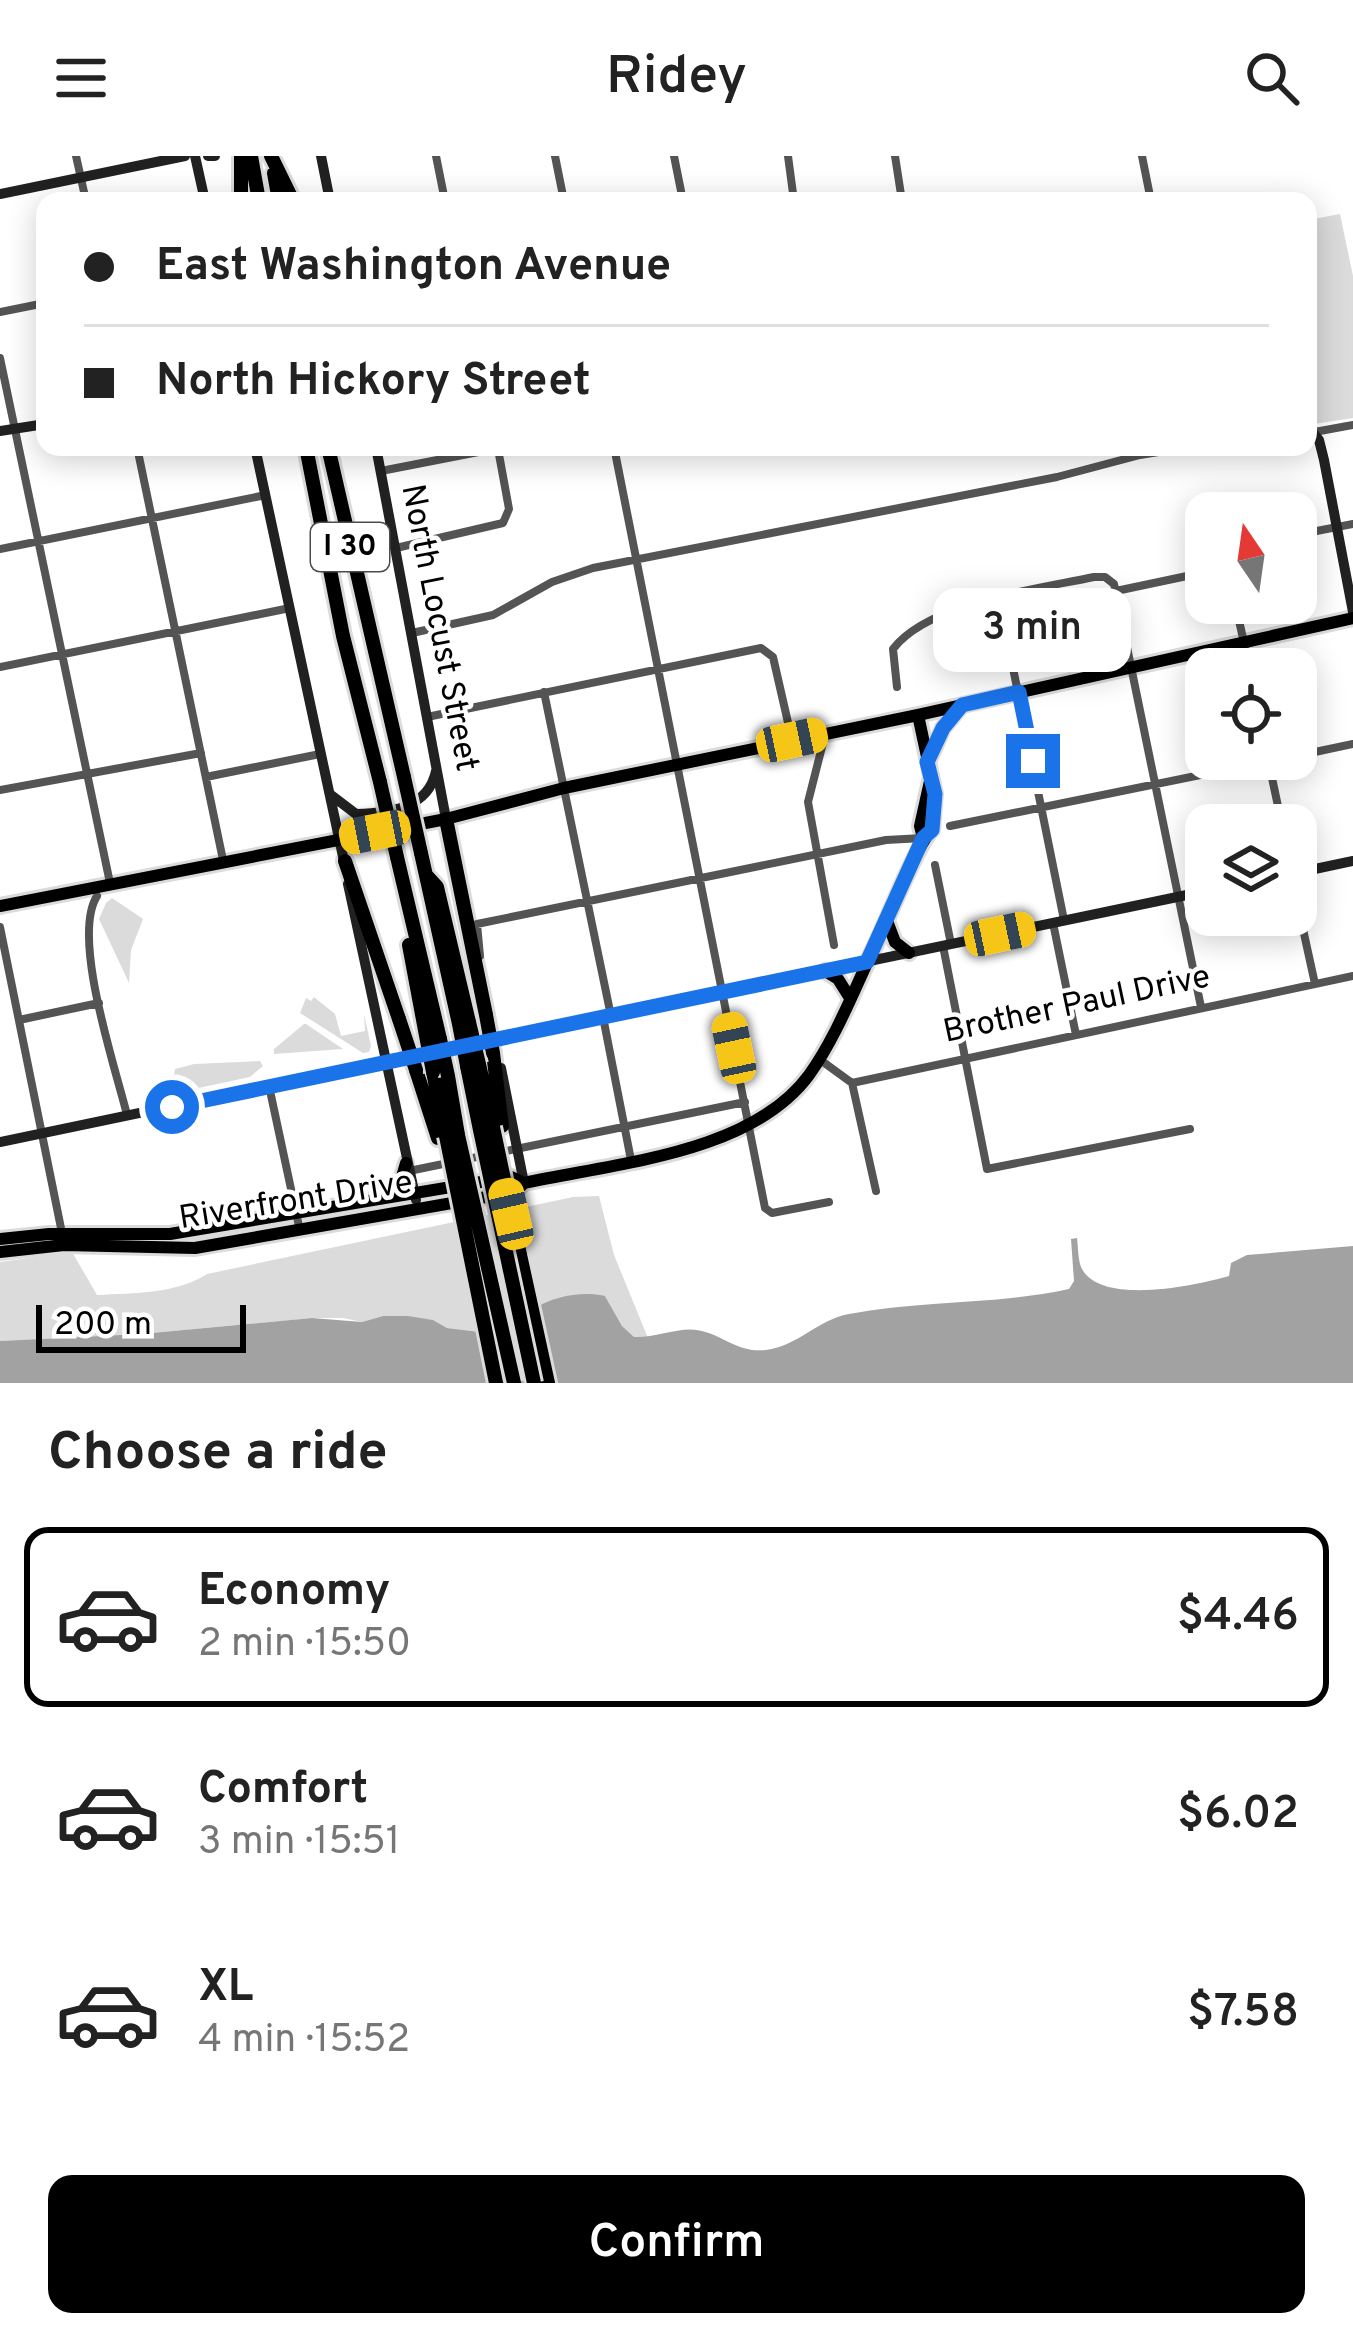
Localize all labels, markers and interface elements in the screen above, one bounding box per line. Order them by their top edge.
text: Ridey [606,44,747,113]
icon: menu [48,45,114,111]
icon: search [1239,45,1305,111]
text: East Washington Avenue [156,239,671,296]
text: North Hickory Street [156,354,591,411]
street label: North Locust Street [390,481,486,775]
north arrow [1185,492,1317,624]
map controls [1185,492,1317,936]
road number: I 30 [311,523,389,571]
callout: 3 min [934,587,1132,671]
text: 3 min [982,605,1082,654]
button: locate [1185,648,1317,780]
car [753,715,831,765]
route end [1006,734,1060,788]
button: layers [1185,804,1317,936]
car [336,807,414,857]
car [961,909,1039,959]
street label: Brother Paul Drive [940,957,1214,1055]
car [709,1009,759,1087]
route start [145,1080,199,1134]
street label: Riverfront Drive [176,1163,416,1241]
car [485,1175,537,1253]
scale bar [36,1299,246,1352]
text: 200 m [54,1305,152,1347]
text: Choose a ride [48,1420,388,1489]
icon: car [54,1563,162,1671]
text: Economy [198,1564,390,1621]
text: $4.46 [1177,1589,1299,1646]
text: 2 min · 15:50 [198,1621,411,1670]
icon: car [54,1761,162,1869]
text: Comfort [198,1762,368,1819]
text: $6.02 [1177,1787,1299,1844]
text: 3 min · 15:51 [198,1819,400,1868]
icon: car [54,1959,162,2067]
text: XL [198,1960,253,2017]
text: $7.58 [1187,1985,1299,2042]
text: 4 min · 15:52 [198,2017,410,2066]
button: Confirm [48,2175,1305,2313]

